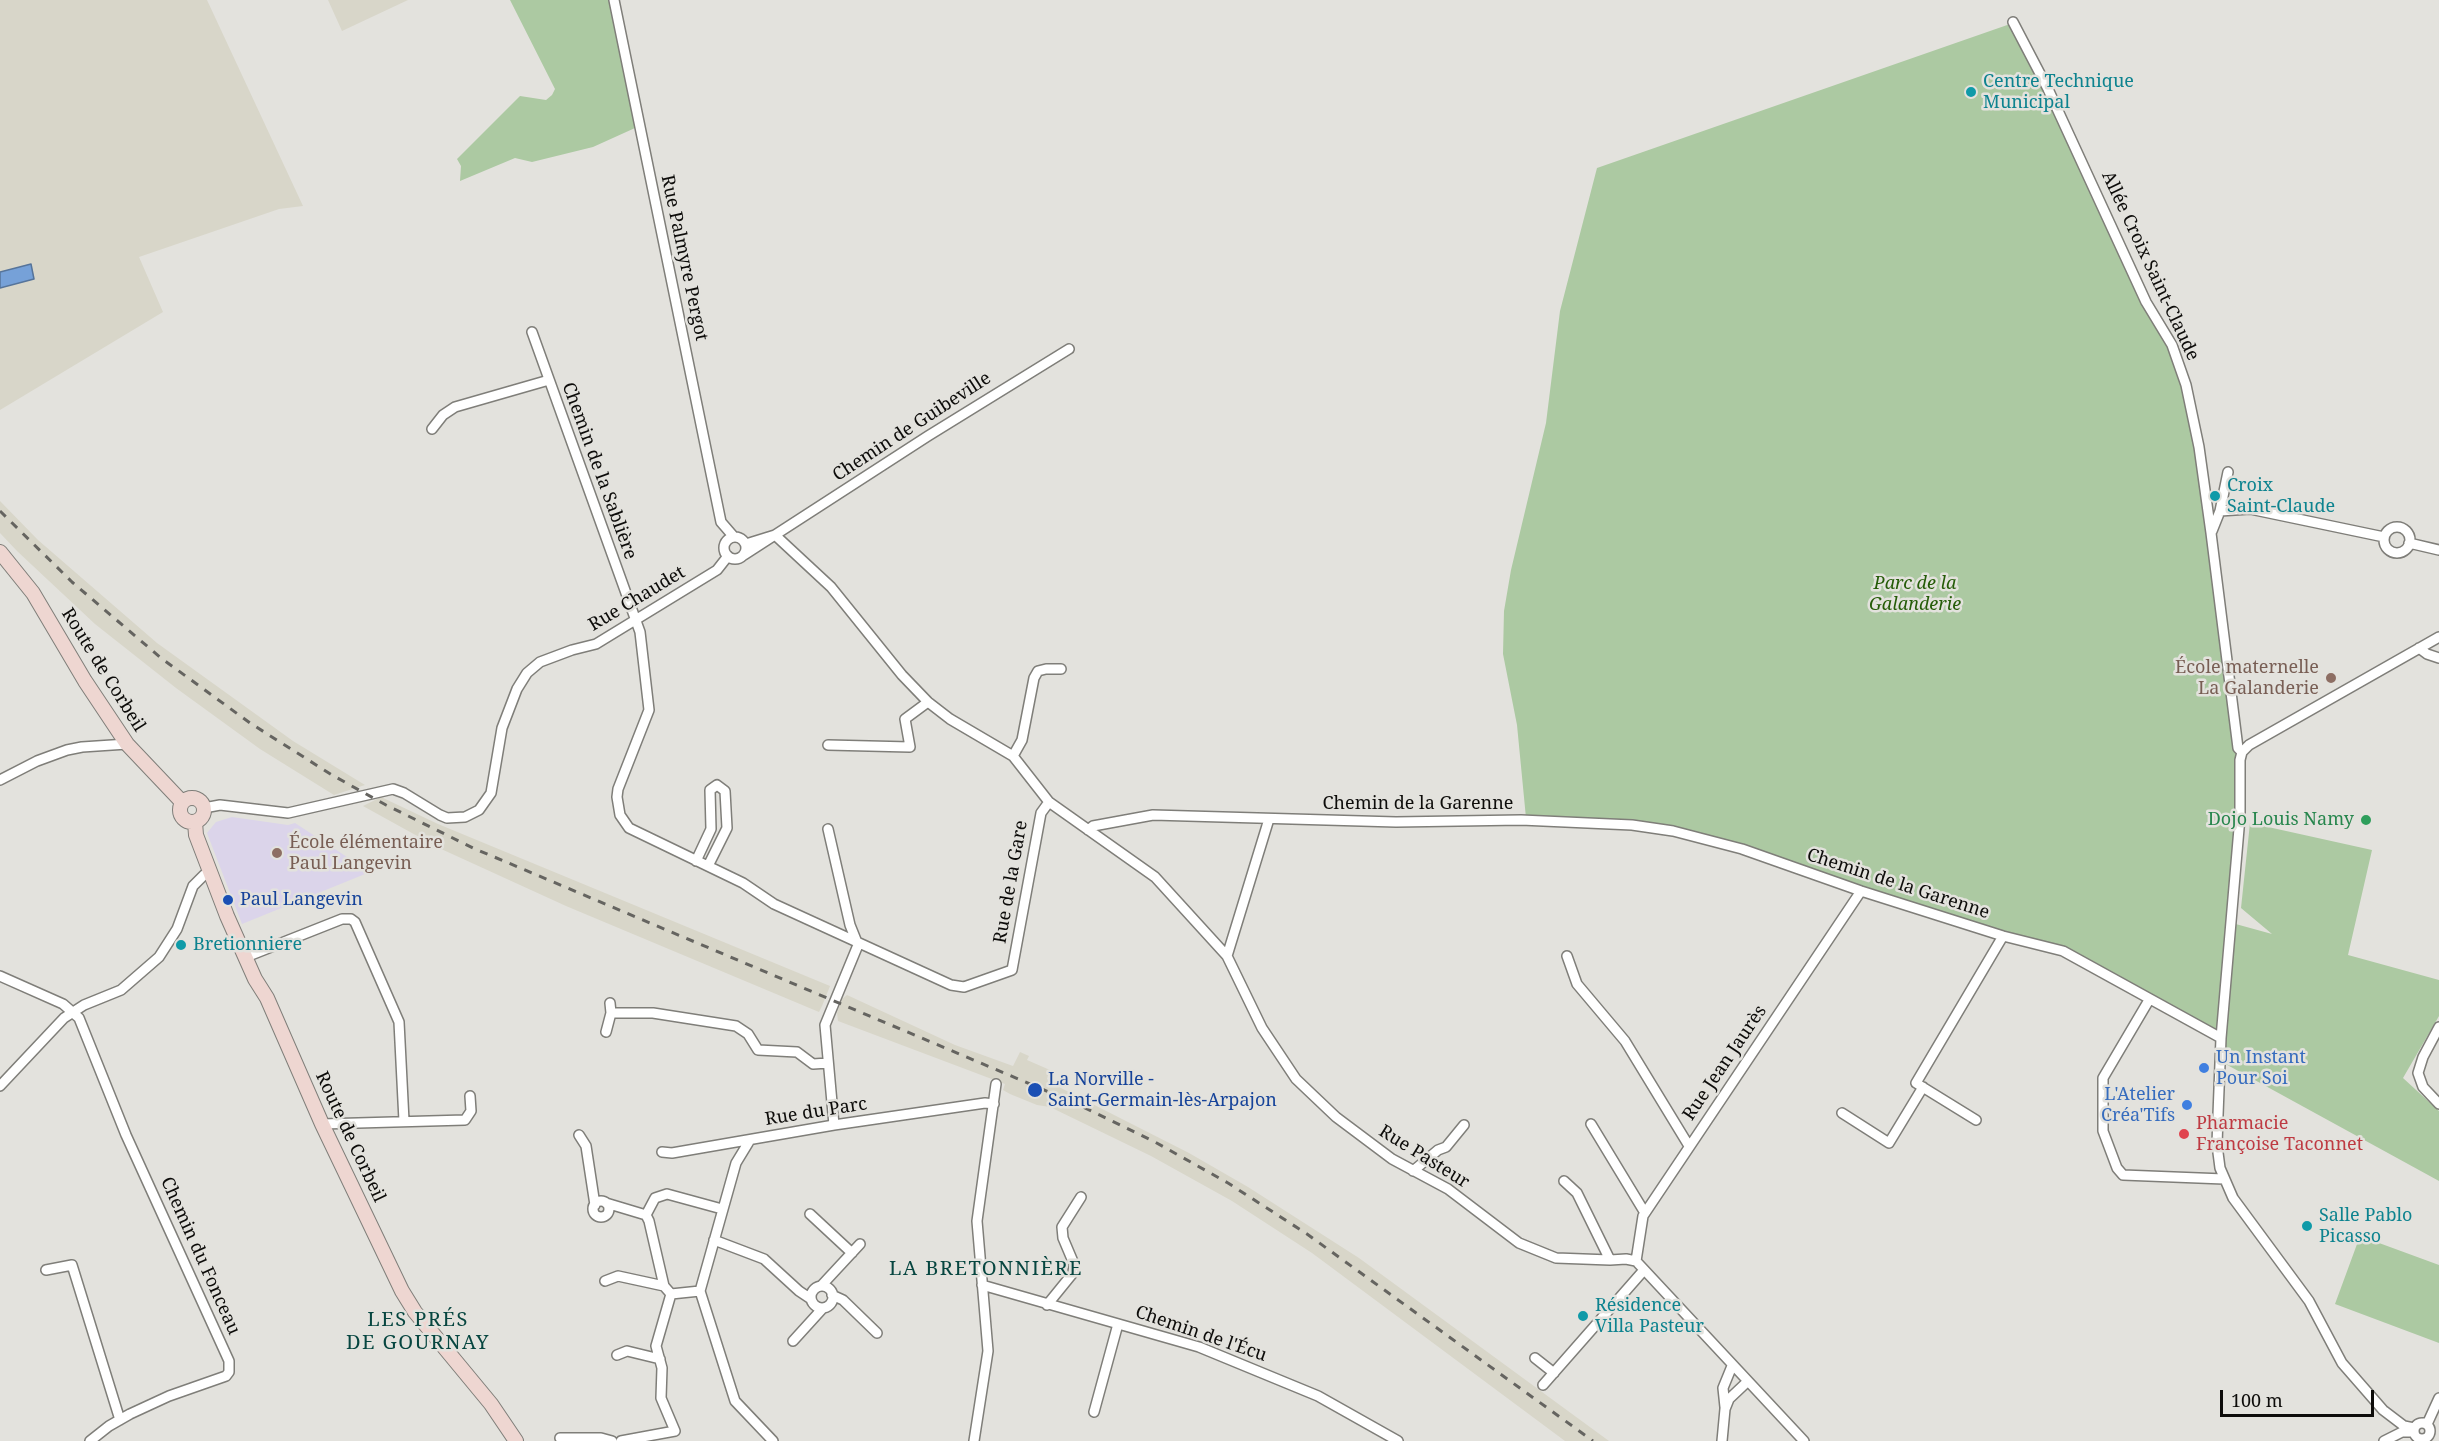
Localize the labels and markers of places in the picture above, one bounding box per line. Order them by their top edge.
place label: Centre Technique Municipal [1983,71,2134,113]
marker: Centre Technique Municipal [1964,85,1978,99]
place label: Croix Saint-Claude [2227,475,2335,518]
marker: Croix Saint-Claude [2208,489,2222,503]
place label: École maternelle La Galanderie [2175,657,2319,700]
marker: École maternelle La Galanderie [2324,671,2338,685]
place label: Dojo Louis Namy [2208,809,2354,831]
marker: Dojo Louis Namy [2359,813,2373,827]
place label: École élémentaire Paul Langevin [289,832,443,874]
marker: École élémentaire Paul Langevin [270,846,284,860]
place label: Paul Langevin [240,889,363,911]
marker: Paul Langevin [221,893,235,907]
place label: Bretionniere [193,934,302,956]
marker: Bretionniere [174,938,188,952]
place label: Un Instant Pour Soi [2216,1047,2306,1090]
marker: Un Instant Pour Soi [2197,1061,2211,1075]
place label: La Norville - Saint-Germain-lès-Arpajon [1048,1069,1277,1112]
marker: La Norville - Saint-Germain-lès-Arpajon [1026,1081,1044,1099]
place label: L'Atelier Créa'Tifs [2101,1084,2175,1126]
marker: L'Atelier Créa'Tifs [2180,1098,2194,1112]
place label: Pharmacie Françoise Taconnet [2196,1113,2363,1156]
marker: Pharmacie Françoise Taconnet [2177,1127,2191,1141]
place label: Salle Pablo Picasso [2319,1205,2412,1248]
marker: Salle Pablo Picasso [2300,1219,2314,1233]
place label: Résidence Villa Pasteur [1595,1295,1704,1338]
marker: Résidence Villa Pasteur [1576,1309,1590,1323]

